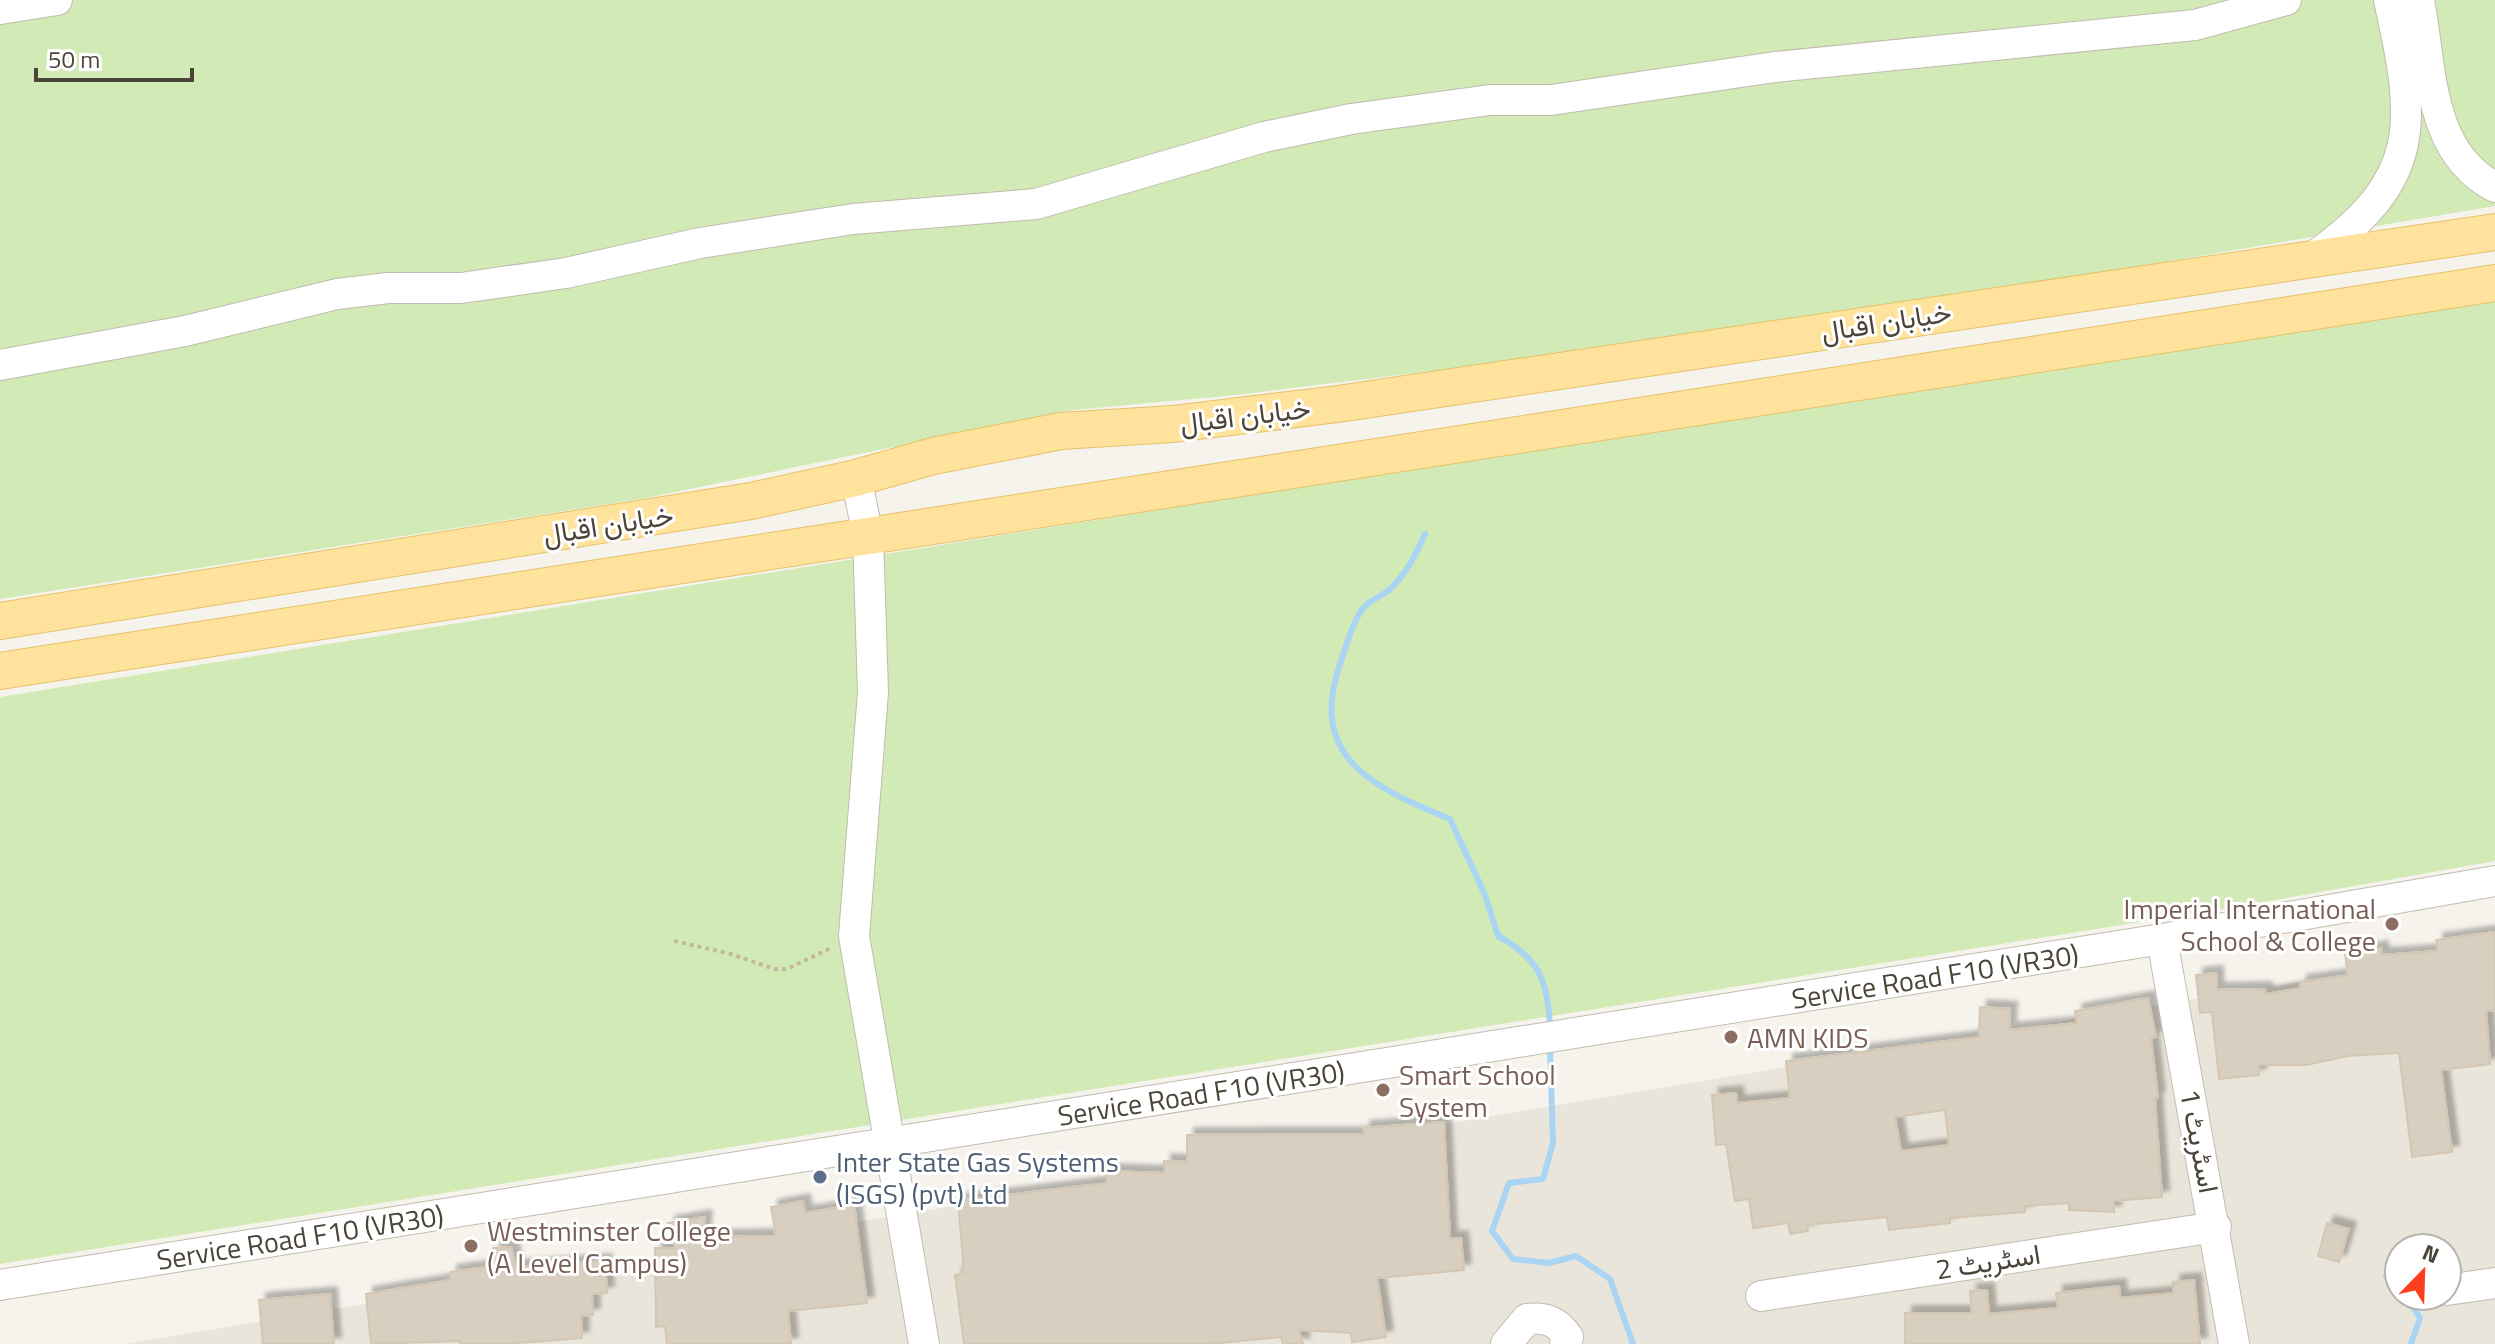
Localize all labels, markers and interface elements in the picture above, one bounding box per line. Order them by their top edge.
scale bar [36,32,192,82]
text: 50 m [48,41,100,77]
street label: خیابان اقبال [1818,290,1954,352]
street label: خیابان اقبال [1177,386,1313,444]
street label: خیابان اقبال [540,493,676,555]
place label: Imperial International School & College [2123,887,2376,962]
marker: Imperial International School & College [2383,915,2401,933]
street label: Service Road F10 (VR30) [1789,932,2081,1020]
place label: AMN KIDS [1747,1016,1868,1059]
marker: AMN KIDS [1722,1028,1740,1046]
street label: Service Road F10 (VR30) [1055,1049,1347,1137]
place label: Smart School System [1399,1053,1556,1128]
marker: Smart School System [1374,1081,1392,1099]
street label: اسٹریٹ 1 [2169,1085,2231,1197]
place label: Inter State Gas Systems (ISGS) (pvt) Ltd [836,1140,1119,1215]
marker: Inter State Gas Systems (ISGS) (pvt) Ltd [811,1168,829,1186]
street label: Service Road F10 (VR30) [154,1193,446,1281]
place label: Westminster College (A Level Campus) [487,1209,731,1284]
street label: اسٹریٹ 2 [1933,1232,2043,1290]
north arrow [2383,1232,2463,1312]
text: N [2417,1235,2444,1272]
marker: Westminster College (A Level Campus) [462,1237,480,1255]

